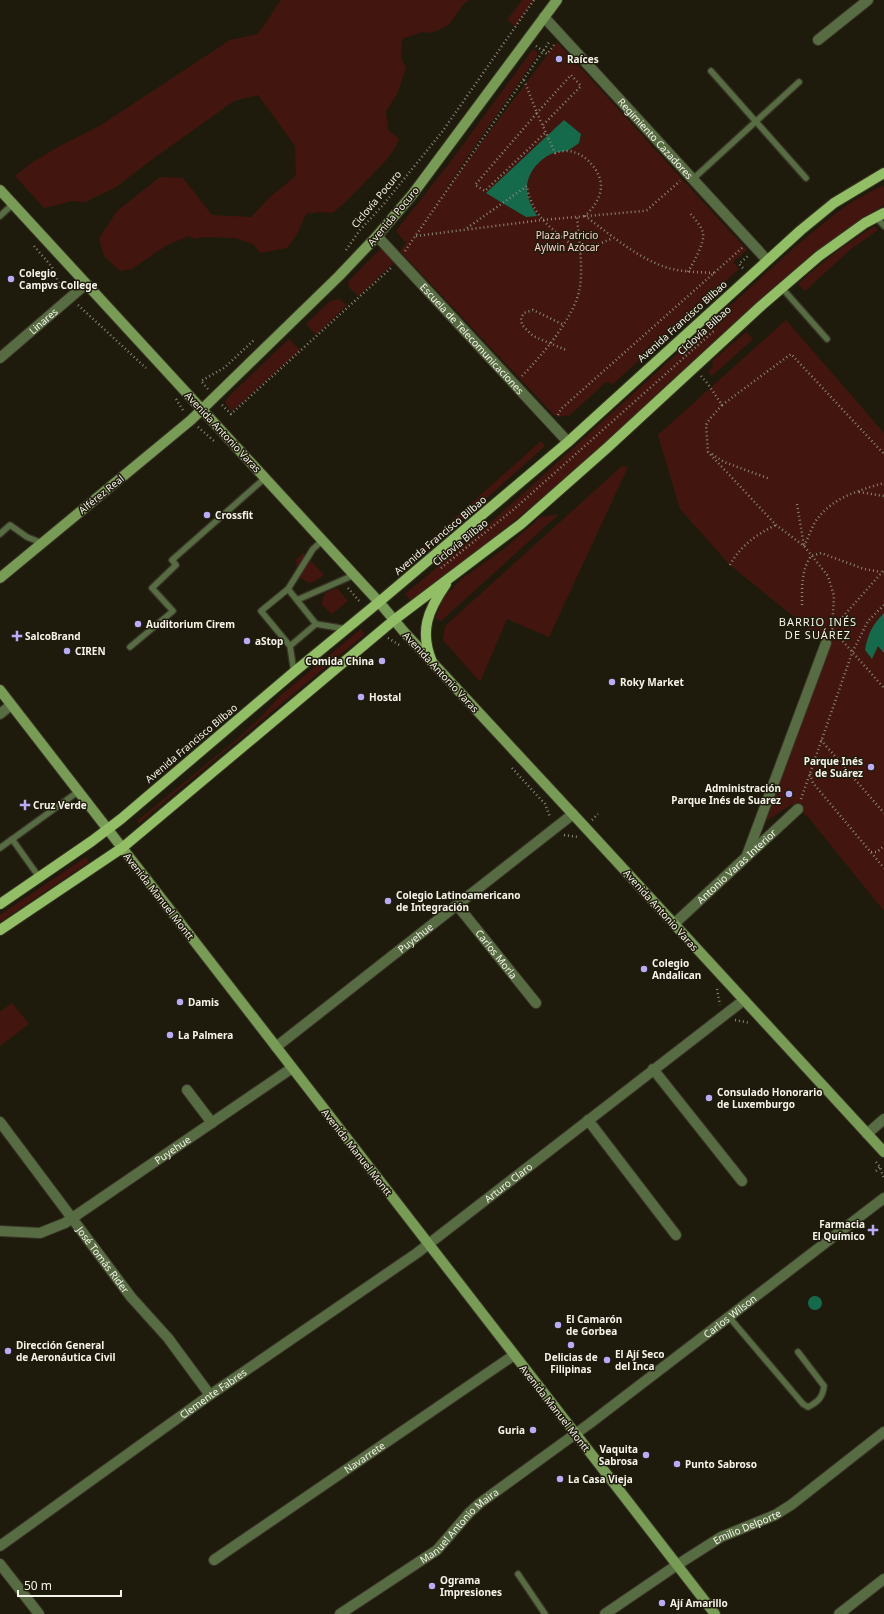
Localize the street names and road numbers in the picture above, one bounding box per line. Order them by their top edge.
street label: Regimiento Cazadores [615,95,697,182]
street label: Ciclovía Pocuro [348,167,404,231]
street label: Avenida Pocuro [364,183,422,249]
street label: Avenida Francisco Bilbao [634,277,730,365]
street label: Escuela de Telecomunicaciones [417,280,527,397]
street label: Ciclovía Bilbao [674,302,734,358]
street label: Linares [26,304,61,337]
street label: Avenida Antonio Varas [182,389,264,476]
street label: Alférez Real [75,471,127,517]
street label: Avenida Francisco Bilbao [391,492,489,578]
street label: Ciclovía Bilbao [429,515,491,569]
street label: Avenida Antonio Varas [400,629,482,716]
street label: Avenida Francisco Bilbao [142,700,240,786]
street label: Antonio Varas Interior [693,826,779,907]
street label: Avenida Manuel Montt [121,850,198,943]
street label: Avenida Antonio Varas [620,866,702,954]
street label: Puyehue [395,919,436,956]
street label: Carlos Morla [472,926,521,982]
street label: Avenida Manuel Montt [319,1106,396,1199]
street label: Puyehue [151,1132,194,1167]
street label: Arturo Claro [481,1159,535,1206]
street label: José Tomás Rider [73,1223,133,1296]
street label: Carlos Wilson [700,1291,759,1341]
street label: Avenida Manuel Montt [517,1362,594,1455]
street label: Clemente Fabres [177,1365,249,1422]
street label: Navarrete [341,1438,388,1476]
street label: Manuel Antonio Maira [417,1485,501,1567]
street label: Emilio Delporte [710,1506,784,1547]

